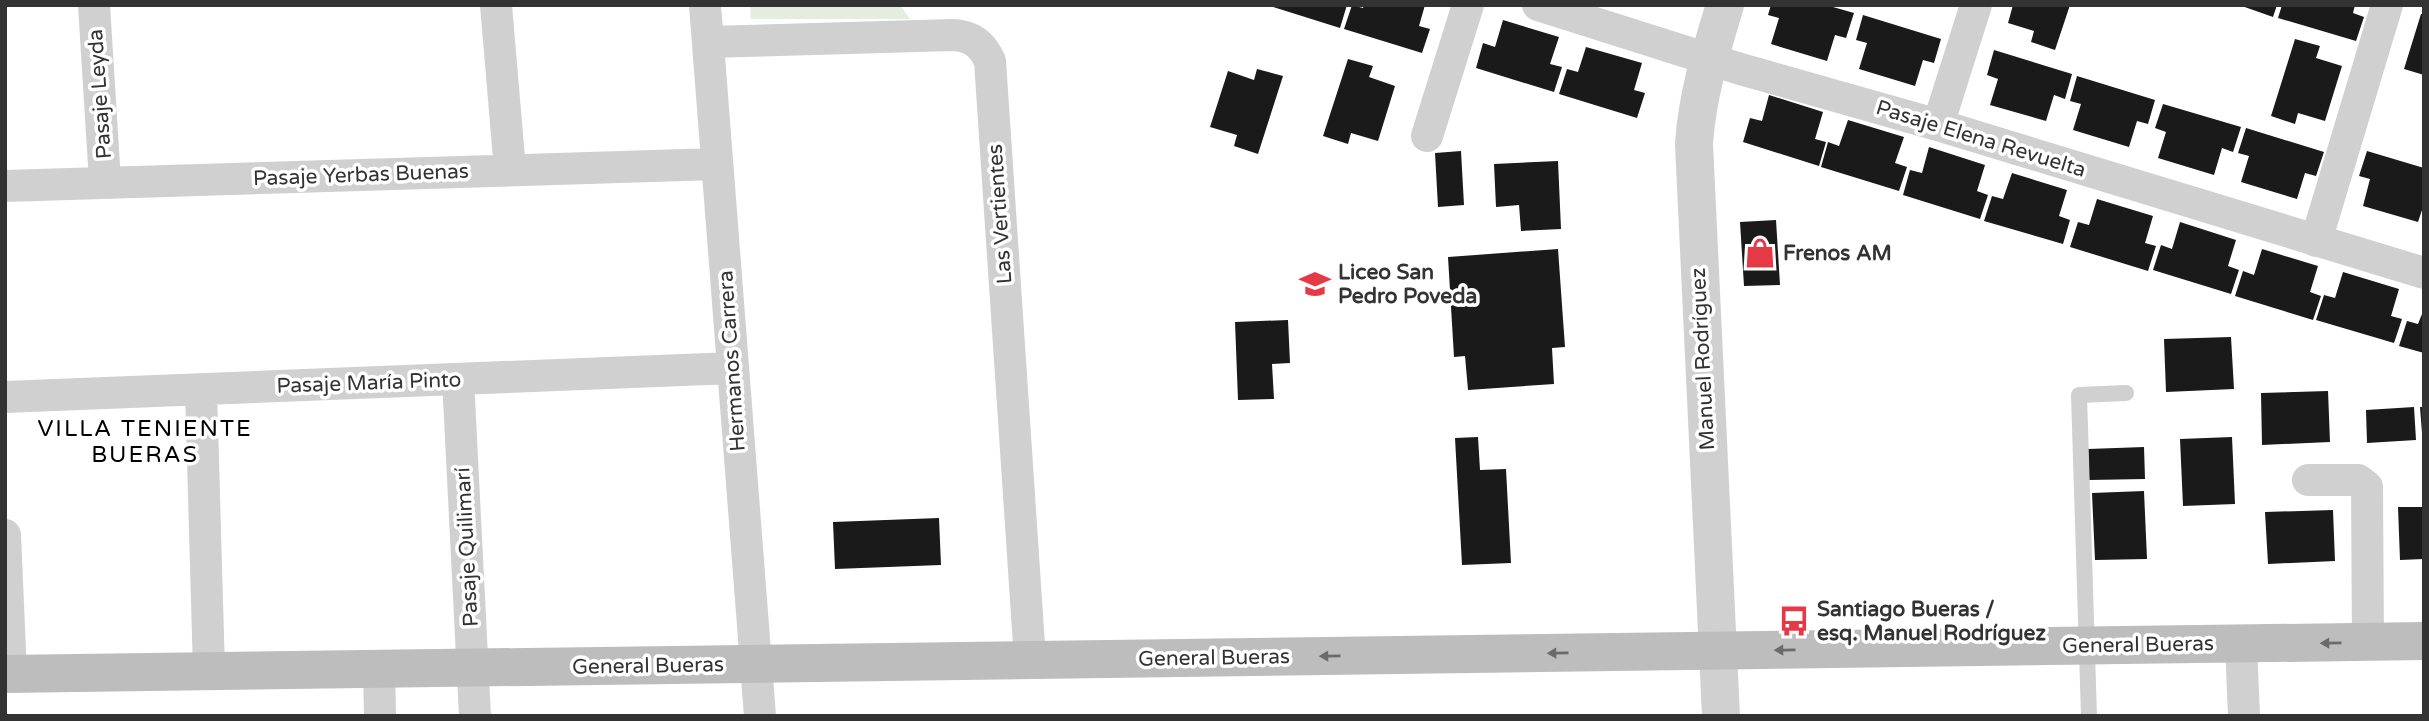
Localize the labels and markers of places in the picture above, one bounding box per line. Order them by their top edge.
shop icon: Frenos AM [1743,236,1777,270]
place label: Frenos AM [1783,241,1892,266]
place label: Liceo San Pedro Poveda [1338,260,1477,309]
school or university icon: Liceo San Pedro Poveda [1298,267,1332,301]
place label: Santiago Bueras / esq. Manuel Rodríguez [1817,597,2046,646]
bus stop icon: Santiago Bueras / esq. Manuel Rodríguez [1777,604,1811,638]

